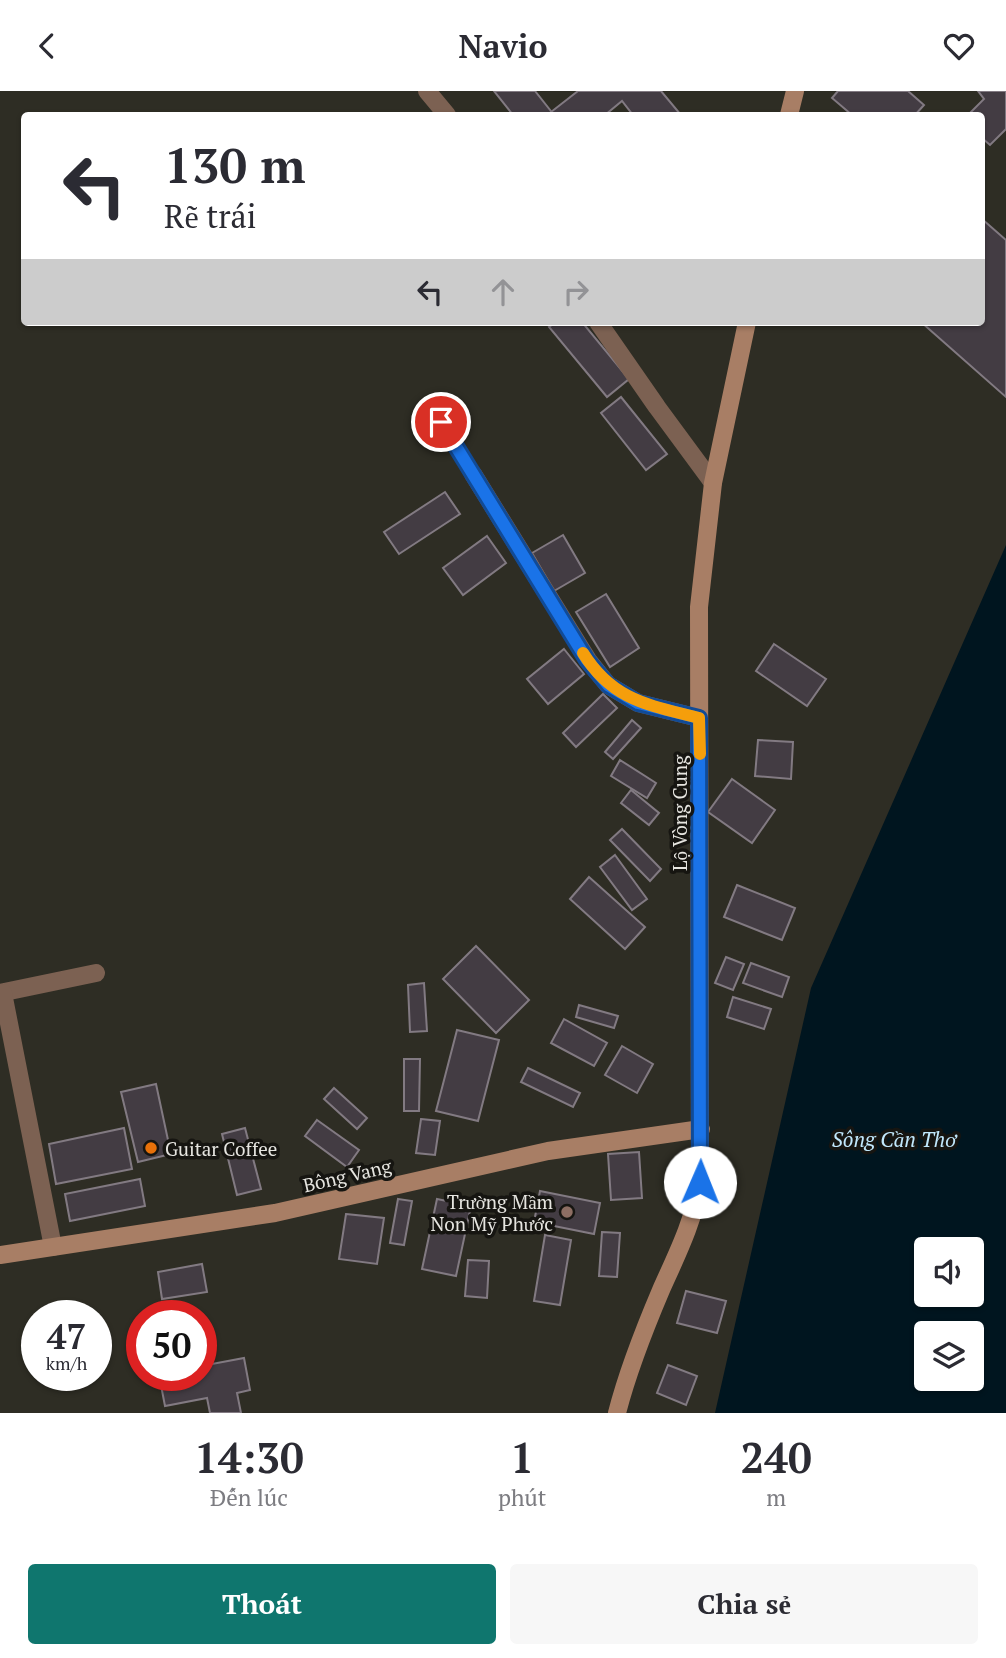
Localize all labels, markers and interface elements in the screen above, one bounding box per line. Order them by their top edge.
text: Navio [459,25,547,67]
icon: back [28,27,66,65]
icon: heart [940,27,978,65]
text: 130 m [164,132,306,197]
icon: left [49,140,140,231]
text: Rẽ trái [164,195,256,237]
icon: left [411,273,449,311]
icon: ahead [484,273,522,311]
icon: right [557,273,595,311]
pin [411,392,471,452]
icon: arrive [422,403,460,441]
street label: Lộ Vòng Cung [667,754,692,871]
water label: Sông Cần Thơ [832,1125,958,1153]
place label: Guitar Coffee [165,1136,277,1161]
marker: Guitar Coffee [143,1140,159,1156]
position arrow [663,1145,737,1219]
street label: Bông Vang [300,1152,395,1197]
place label: Trường Mầm Non Mỹ Phước [430,1189,554,1236]
marker: Trường Mầm Non Mỹ Phước [559,1204,575,1220]
map controls [914,1237,984,1391]
button: sound [914,1237,984,1307]
speed limit sign: 50 [126,1300,217,1391]
text: 47 [47,1313,86,1359]
button: layers [914,1321,984,1391]
text: km/h [46,1351,87,1375]
text: 14:30 [194,1429,304,1485]
text: 1 [510,1429,534,1485]
text: 240 [740,1429,812,1485]
text: Đến lúc [210,1482,288,1513]
text: phút [498,1482,546,1513]
text: m [766,1482,786,1513]
button: Thoát [28,1564,496,1644]
button: Chia sẻ [510,1564,978,1644]

